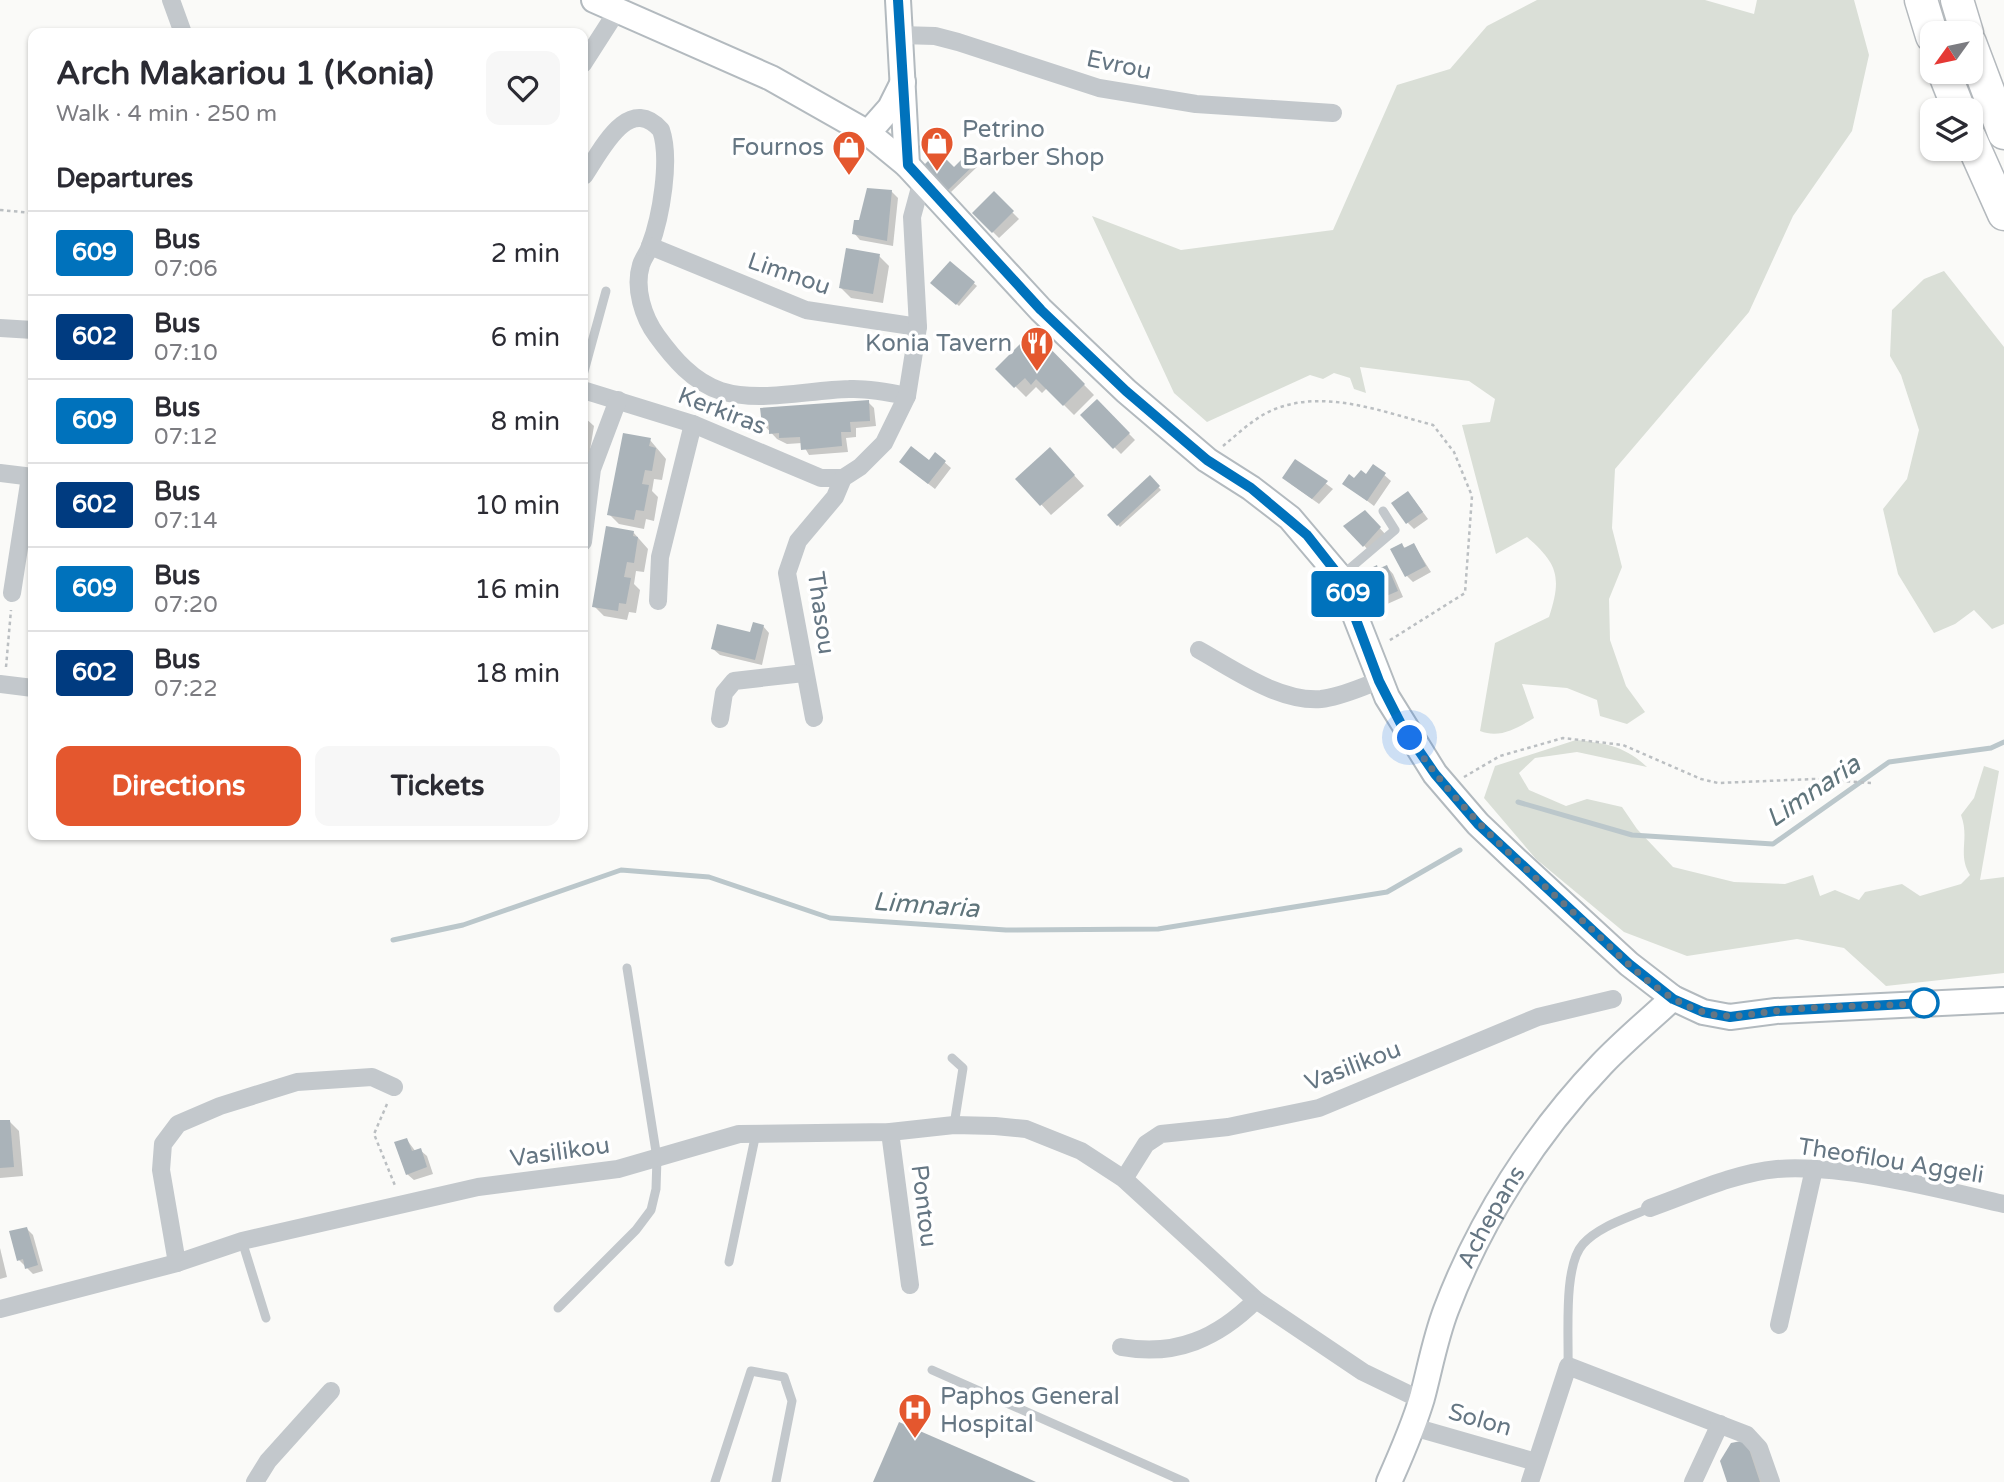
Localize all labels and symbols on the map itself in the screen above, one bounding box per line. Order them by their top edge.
north arrow [1920,21,1983,84]
street label: Evrou [1084,44,1154,86]
place label: Petrino Barber Shop [962,115,1104,172]
shop icon: Petrino Barber Shop [918,124,956,173]
shop icon: Fournos [830,128,868,177]
place label: Fournos [731,133,824,162]
street label: Limnou [744,246,834,302]
restaurant icon: Konia Tavern [1018,324,1056,373]
place label: Konia Tavern [865,329,1012,358]
street label: Kerkiras [674,381,770,441]
street label: Thasou [801,570,841,656]
line badge: 609 [1308,571,1388,617]
your location [1392,720,1427,755]
water label: Limnaria [1760,748,1867,834]
water label: Limnaria [872,886,982,924]
unlabelled marker [1909,988,1939,1018]
street label: Vasilikou [1301,1034,1405,1098]
street label: Vasilikou [508,1131,612,1173]
street label: Theofilou Aggeli [1796,1132,1986,1190]
street label: Achepans [1451,1160,1531,1273]
street label: Pontou [905,1163,943,1249]
place label: Paphos General Hospital [940,1382,1120,1439]
hospital icon: Paphos General Hospital [896,1391,934,1440]
street label: Solon [1445,1397,1515,1443]

